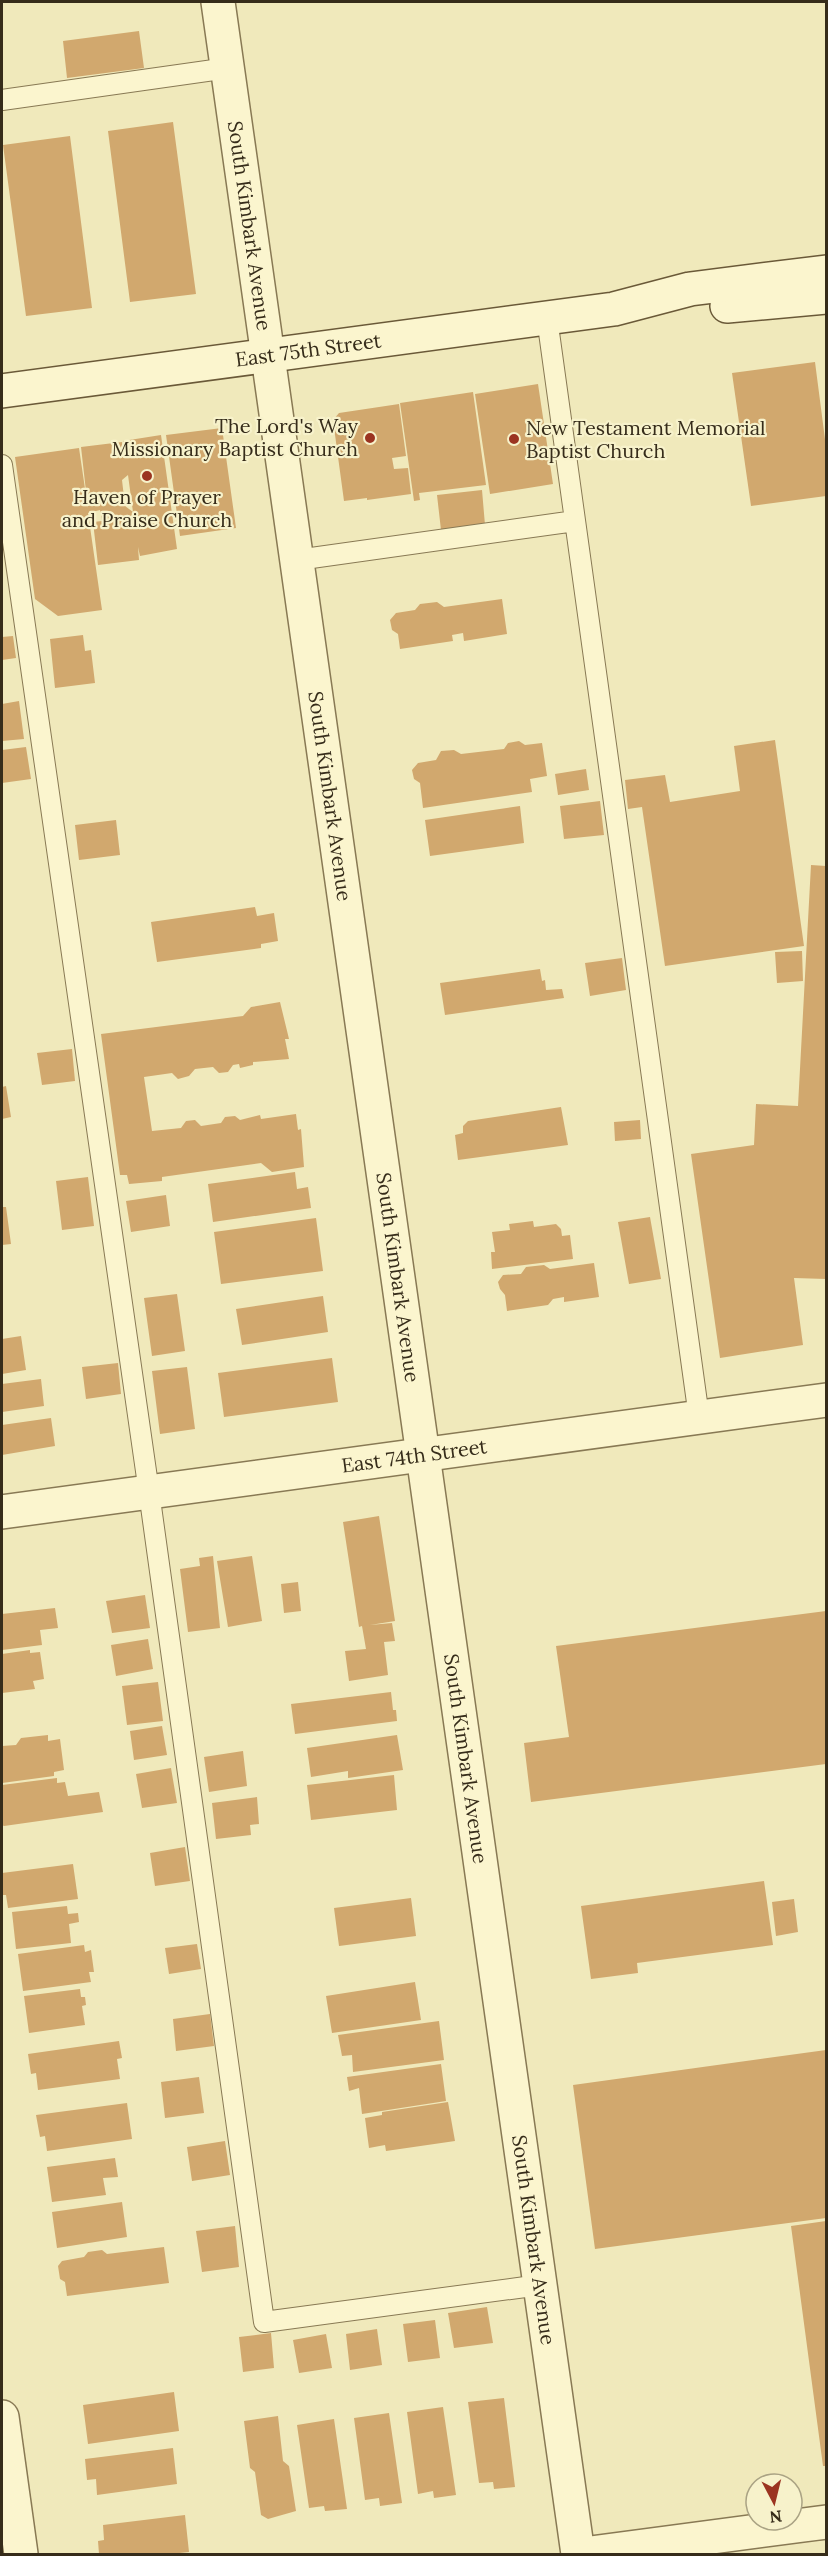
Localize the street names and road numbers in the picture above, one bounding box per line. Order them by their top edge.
street label: South Kimbark Avenue [223,119,277,332]
street label: East 75th Street [234,327,383,372]
street label: South Kimbark Avenue [303,690,358,903]
street label: South Kimbark Avenue [371,1171,426,1384]
street label: East 74th Street [340,1433,489,1478]
street label: South Kimbark Avenue [439,1652,493,1865]
street label: South Kimbark Avenue [507,2133,561,2346]

